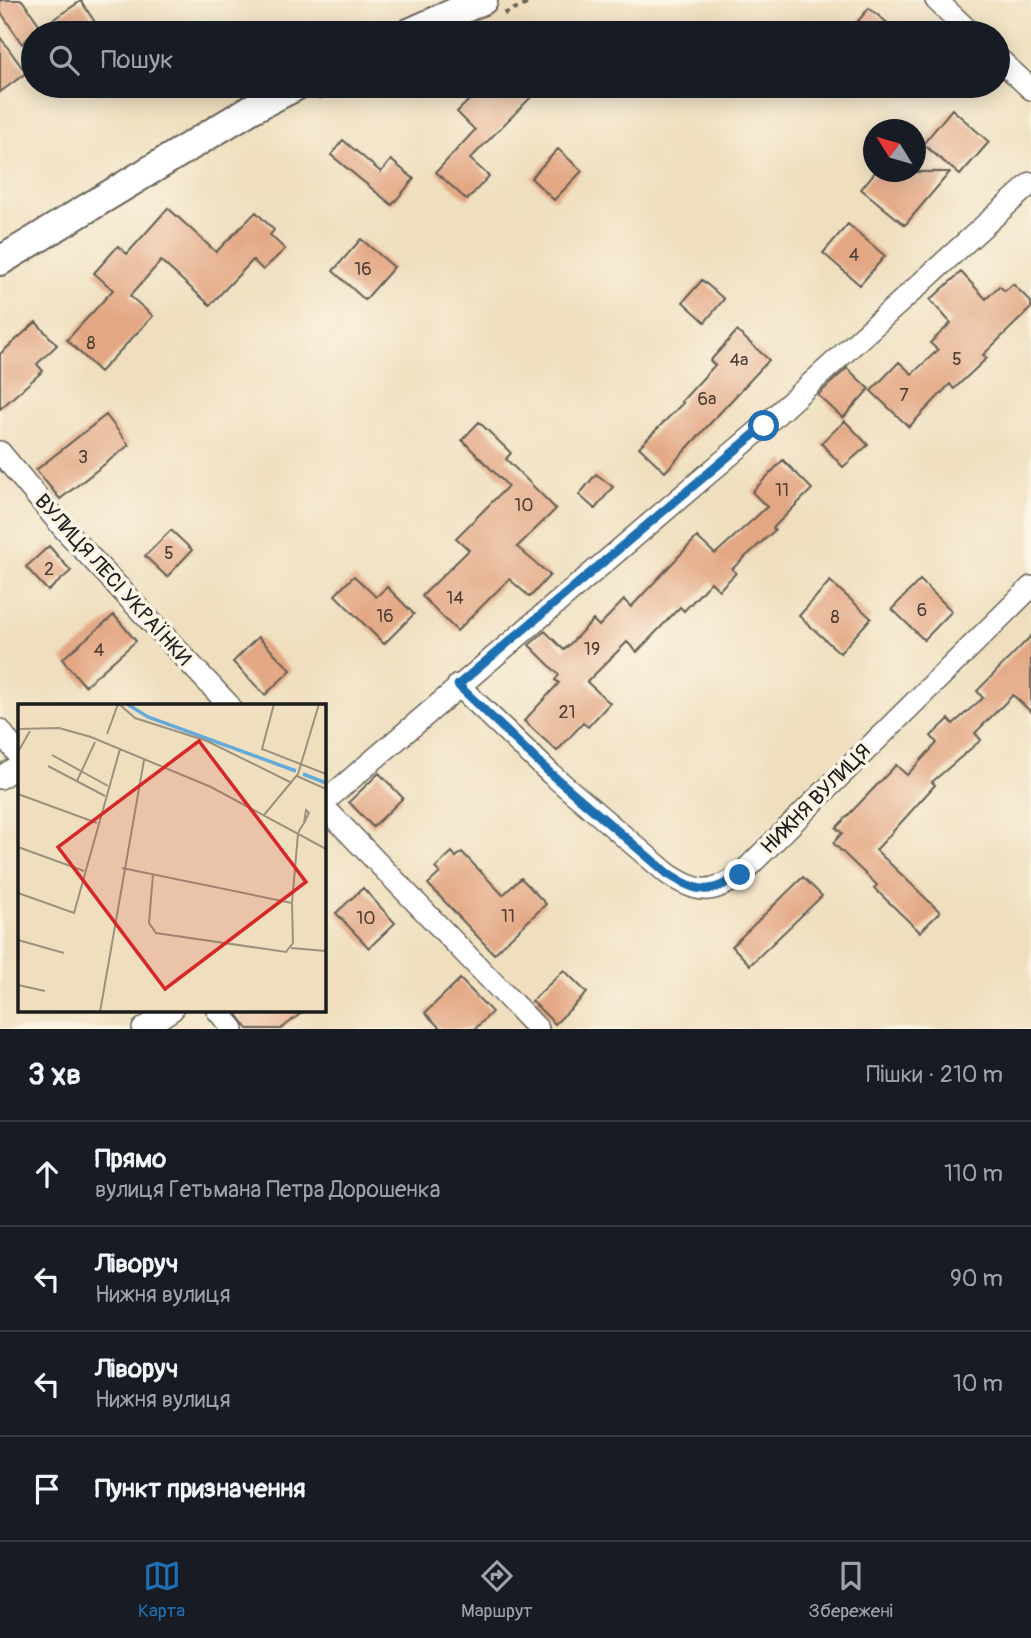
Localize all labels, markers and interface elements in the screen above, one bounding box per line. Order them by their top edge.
search box [21,21,1010,98]
icon: search [45,41,83,79]
text: Пошук [101,44,174,76]
north arrow [863,119,926,182]
house number: 4 [849,244,860,267]
house number: 16 [354,258,372,281]
house number: 8 [86,332,96,355]
house number: 5 [952,348,962,371]
house number: 4а [730,349,748,372]
house number: 7 [899,384,909,407]
house number: 6а [698,388,716,411]
route start [748,410,779,441]
house number: 3 [78,446,88,469]
house number: 11 [775,479,789,502]
street label: ВУЛИЦЯ ЛЕСІ УКРАЇНКИ [29,488,197,672]
house number: 10 [514,494,534,517]
house number: 5 [164,542,174,565]
house number: 2 [44,558,54,581]
house number: 14 [446,587,464,610]
house number: 6 [917,599,927,622]
house number: 16 [376,605,394,628]
house number: 8 [830,606,840,629]
house number: 19 [584,638,600,661]
house number: 4 [94,639,105,662]
house number: 21 [558,701,576,724]
inset map [18,704,326,1012]
street label: НИЖНЯ ВУЛИЦЯ [755,738,877,860]
route end [724,859,755,890]
house number: 11 [501,905,515,928]
house number: 10 [356,907,376,930]
text: 3 хв [28,1056,81,1093]
text: Пішки · 210 m [866,1060,1003,1089]
text: Прямо [95,1143,166,1175]
icon: ahead [28,1155,66,1193]
text: 110 m [944,1159,1003,1188]
text: вулиця Гетьмана Петра Дорошенка [95,1175,440,1204]
text: Ліворуч [95,1248,179,1280]
icon: left [28,1260,66,1298]
text: 90 m [950,1264,1003,1293]
text: Нижня вулиця [95,1280,231,1309]
text: Ліворуч [95,1353,179,1385]
icon: left [28,1365,66,1403]
text: 10 m [953,1369,1003,1398]
text: Нижня вулиця [95,1385,231,1414]
icon: arrive [28,1470,66,1508]
text: Пункт призначення [95,1473,306,1505]
tab: Карта [138,1557,185,1623]
tab: Маршрут [461,1557,533,1623]
tab: Збережені [809,1557,893,1623]

